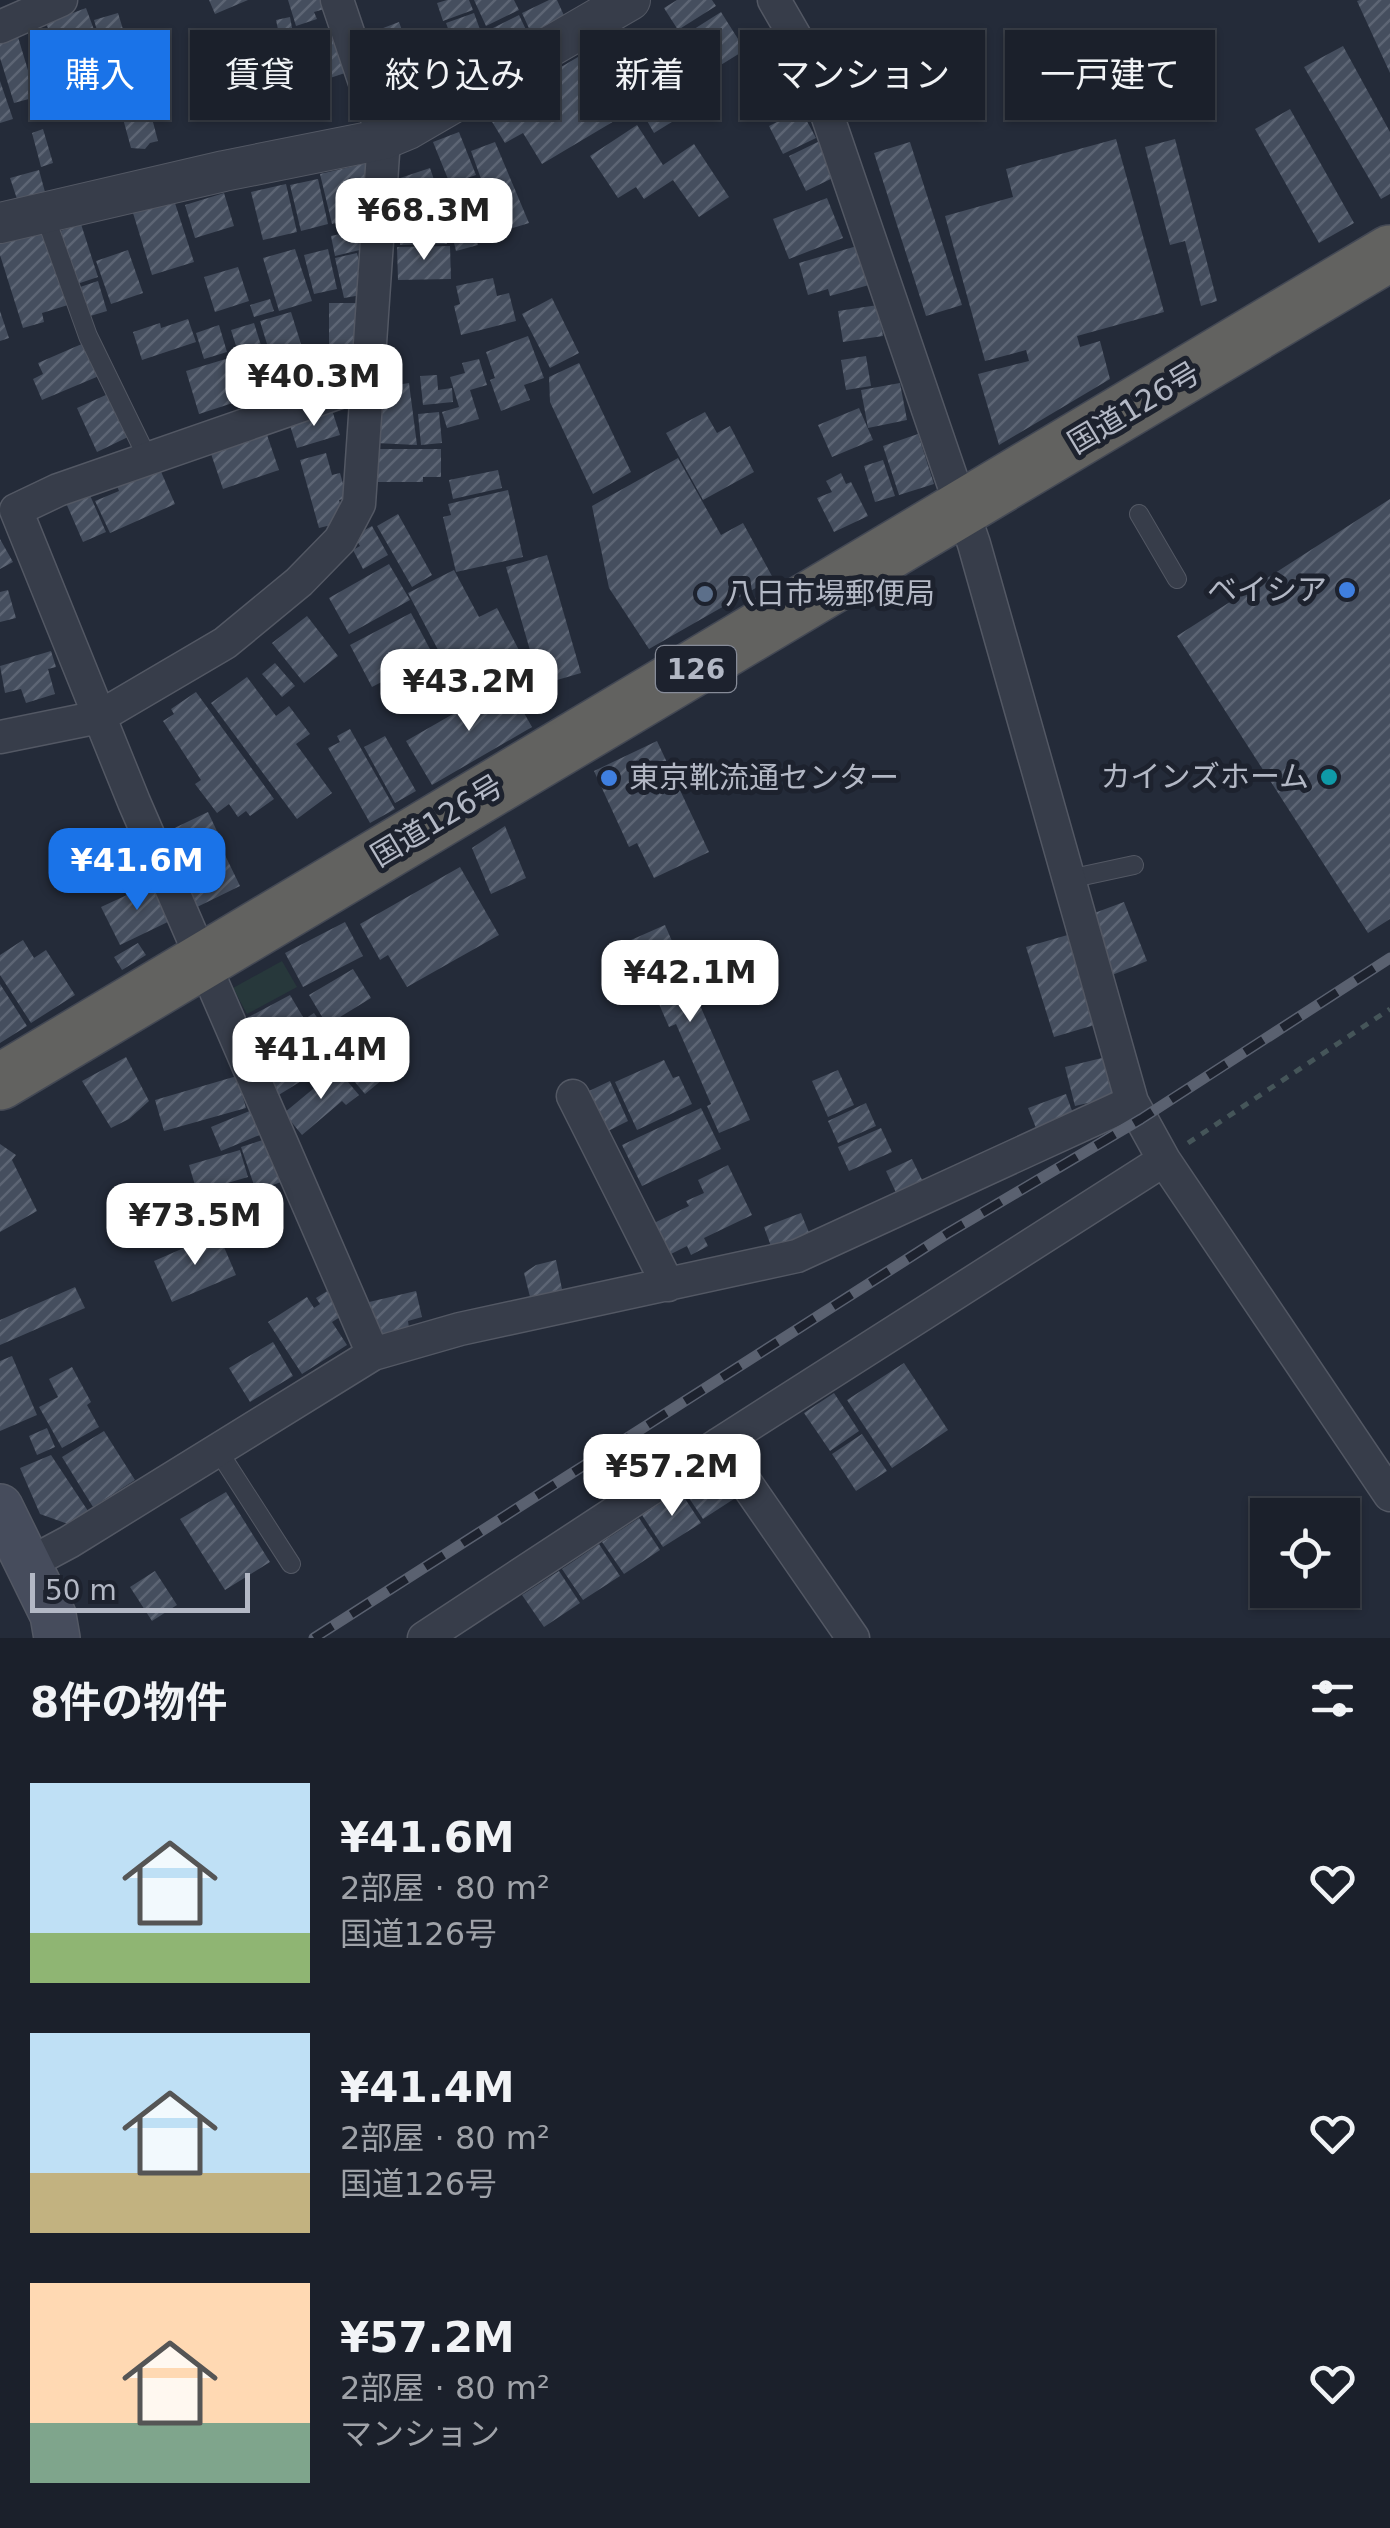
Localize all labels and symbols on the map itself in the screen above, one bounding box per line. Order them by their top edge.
pin: ¥68.3M [343,178,505,263]
pin: ¥40.3M [233,344,395,429]
street label: 国道126号 [1062,355,1206,460]
place label: ベイシア [1207,572,1327,607]
place label: 八日市場郵便局 [725,576,935,611]
marker: ベイシア [1336,579,1358,601]
marker: 八日市場郵便局 [694,583,716,605]
road number: 126 [656,646,736,692]
pin: ¥43.2M [388,649,550,734]
place label: カインズホーム [1101,759,1309,794]
place label: 東京靴流通センター [629,760,899,795]
marker: カインズホーム [1318,766,1340,788]
marker: 東京靴流通センター [598,767,620,789]
street label: 国道126号 [365,768,509,873]
pin: ¥41.6M [56,828,218,913]
pin: ¥42.1M [609,940,771,1025]
pin: ¥41.4M [240,1017,402,1102]
pin: ¥73.5M [114,1183,276,1268]
pin: ¥57.2M [591,1434,753,1519]
scale bar [30,1568,250,1612]

